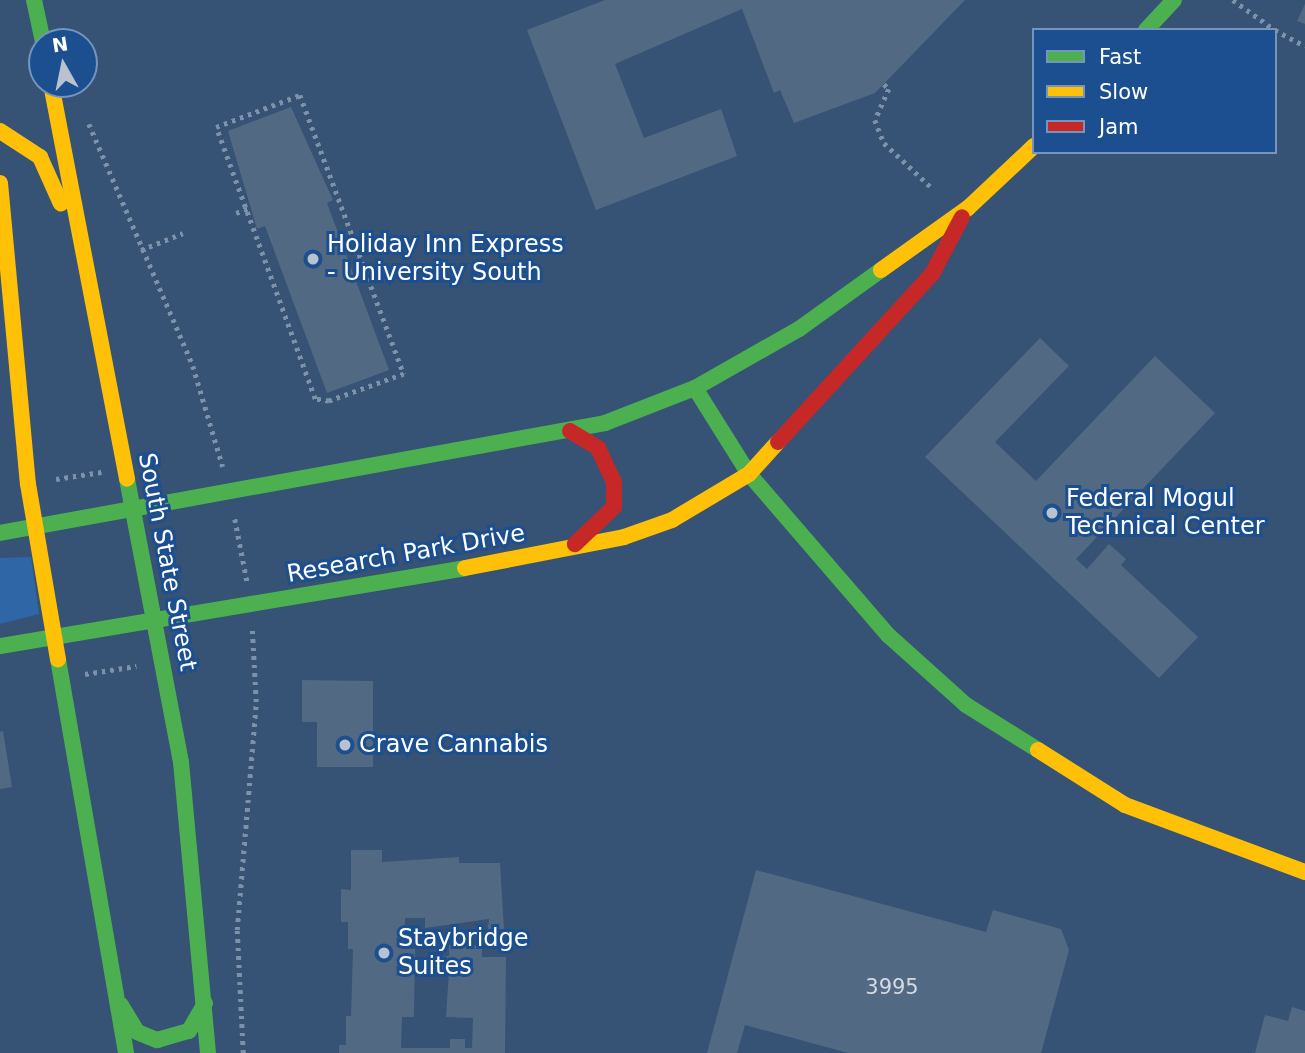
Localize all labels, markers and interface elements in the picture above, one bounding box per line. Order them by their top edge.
north arrow [28,28,98,98]
legend [1032,28,1277,154]
text: N [50,32,70,56]
text: Fast [1099,45,1141,69]
text: Slow [1099,80,1148,104]
text: Jam [1099,115,1139,139]
place label: Holiday Inn Express - University South [327,231,564,287]
marker: Holiday Inn Express - University South [305,251,321,267]
street label: South State Street [132,451,202,673]
place label: Federal Mogul Technical Center [1066,485,1265,541]
marker: Federal Mogul Technical Center [1044,505,1060,521]
street label: Research Park Drive [285,519,527,589]
place label: Crave Cannabis [359,731,548,759]
marker: Crave Cannabis [337,737,353,753]
place label: Staybridge Suites [398,925,529,981]
marker: Staybridge Suites [376,945,392,961]
house number: 3995 [865,974,919,1000]

